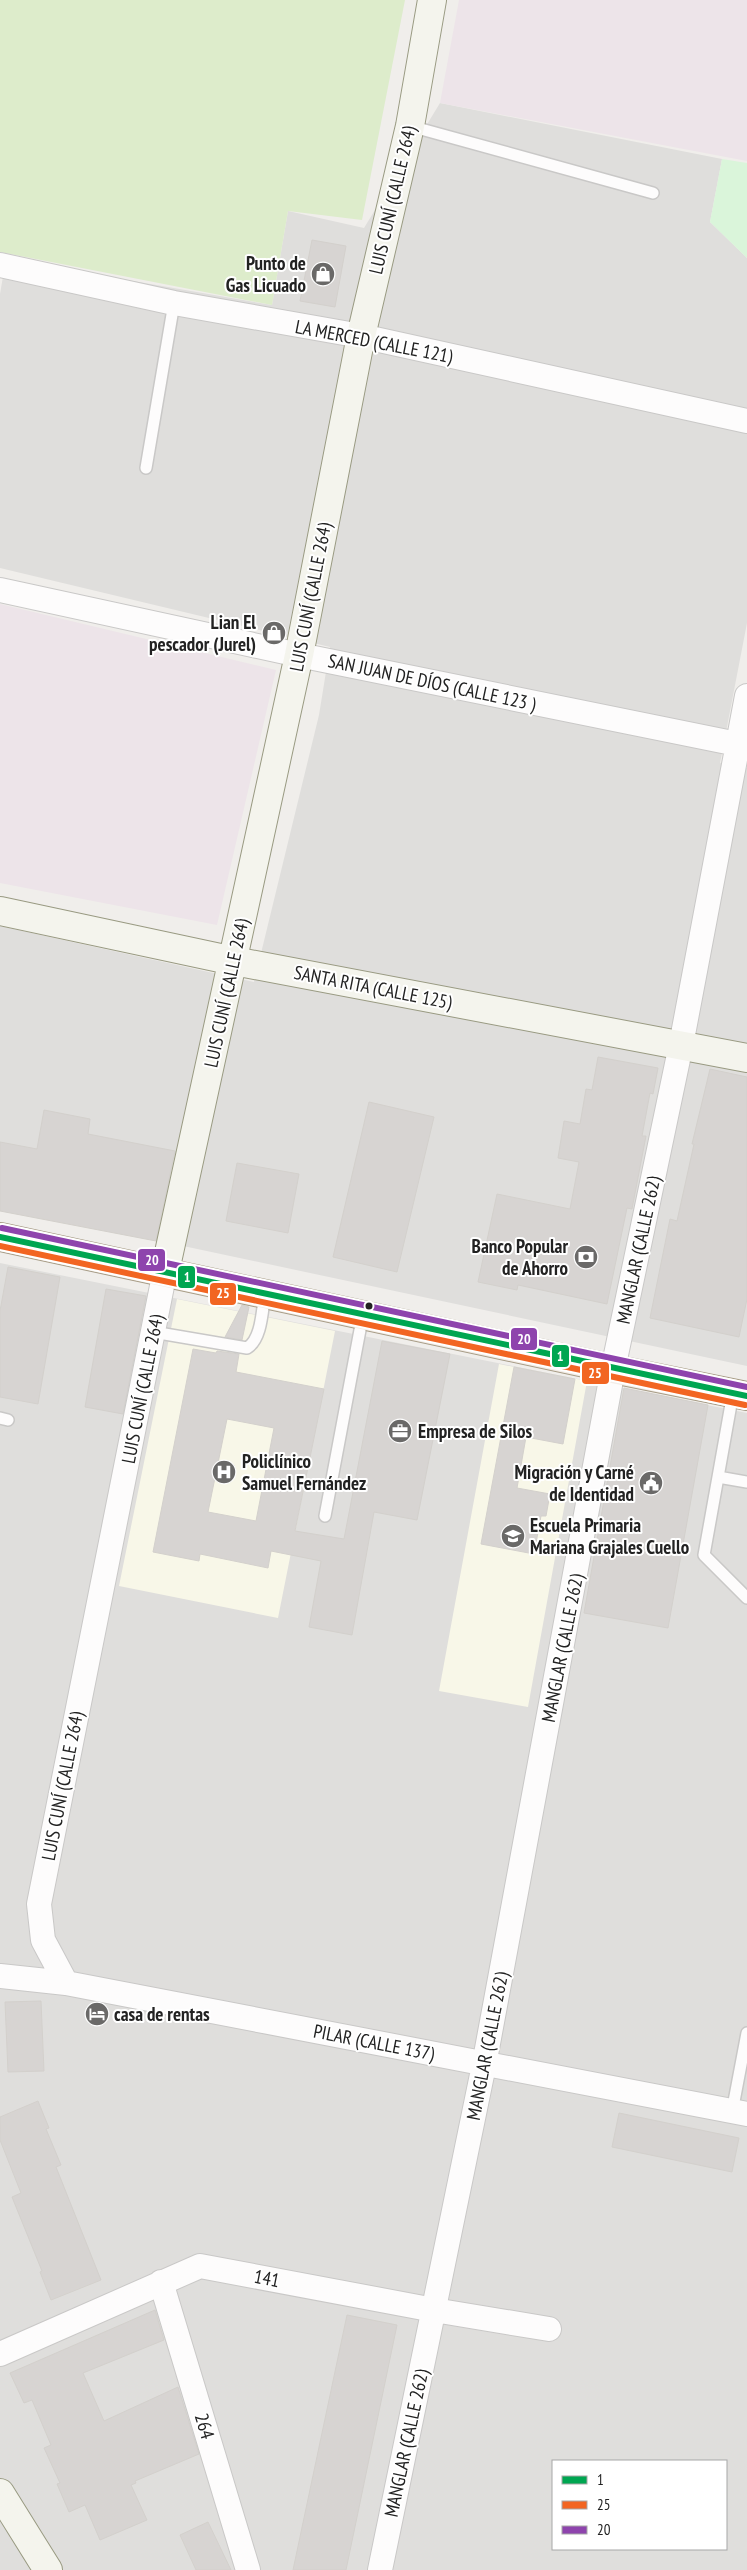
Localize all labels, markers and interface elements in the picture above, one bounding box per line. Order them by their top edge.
street label: LUIS CUNÍ (CALLE 264) [363,123,421,276]
place label: Punto de Gas Licuado [226,251,306,297]
shop icon: Punto de Gas Licuado [310,261,336,287]
street label: LA MERCED (CALLE 121) [293,314,455,368]
street label: LUIS CUNÍ (CALLE 264) [284,520,336,674]
place label: Lian El pescador (Jurel) [149,610,256,656]
shop icon: Lian El pescador (Jurel) [261,620,287,646]
street label: SAN JUAN DE DÍOS (CALLE 123 ) [326,648,539,716]
street label: LUIS CUNÍ (CALLE 264) [199,916,254,1070]
street label: SANTA RITA (CALLE 125) [292,960,454,1014]
street label: MANGLAR (CALLE 262) [611,1173,665,1326]
place label: Banco Popular de Ahorro [472,1234,568,1280]
bank icon: Banco Popular de Ahorro [573,1244,599,1270]
line badge: 20 [137,1248,166,1272]
text: 20 [145,1251,159,1269]
line badge: 1 [177,1265,196,1289]
text: 1 [184,1268,190,1286]
line badge: 25 [209,1282,237,1306]
text: 25 [216,1284,230,1302]
unlabelled marker [364,1301,374,1311]
street label: LUIS CUNÍ (CALLE 264) [116,1312,168,1466]
line badge: 20 [510,1327,538,1351]
text: 20 [517,1330,531,1348]
line badge: 1 [551,1344,570,1368]
text: 1 [557,1347,563,1365]
line badge: 25 [581,1361,610,1385]
text: 25 [588,1364,602,1382]
office icon: Empresa de Silos [387,1418,413,1444]
place label: Empresa de Silos [418,1419,533,1443]
place label: Policlínico Samuel Fernández [242,1449,366,1495]
hospital icon: Policlínico Samuel Fernández [211,1459,237,1485]
place label: Migración y Carné de Identidad [515,1460,634,1506]
public building icon: Migración y Carné de Identidad [638,1470,664,1496]
place label: Escuela Primaria Mariana Grajales Cuello [530,1513,689,1559]
school or university icon: Escuela Primaria Mariana Grajales Cuello [500,1523,526,1549]
street label: MANGLAR (CALLE 262) [536,1571,588,1724]
street label: LUIS CUNÍ (CALLE 264) [36,1709,88,1863]
street label: MANGLAR (CALLE 262) [461,1969,513,2122]
hotel icon: casa de rentas [84,2001,110,2027]
place label: casa de rentas [114,2002,210,2026]
street label: PILAR (CALLE 137) [311,2019,437,2066]
street label: 141 [252,2264,282,2292]
street label: MANGLAR (CALLE 262) [379,2366,433,2519]
street label: 264 [190,2410,220,2442]
legend [552,2460,727,2550]
text: 1 [597,2470,604,2489]
text: 25 [597,2495,611,2514]
text: 20 [597,2520,611,2539]

